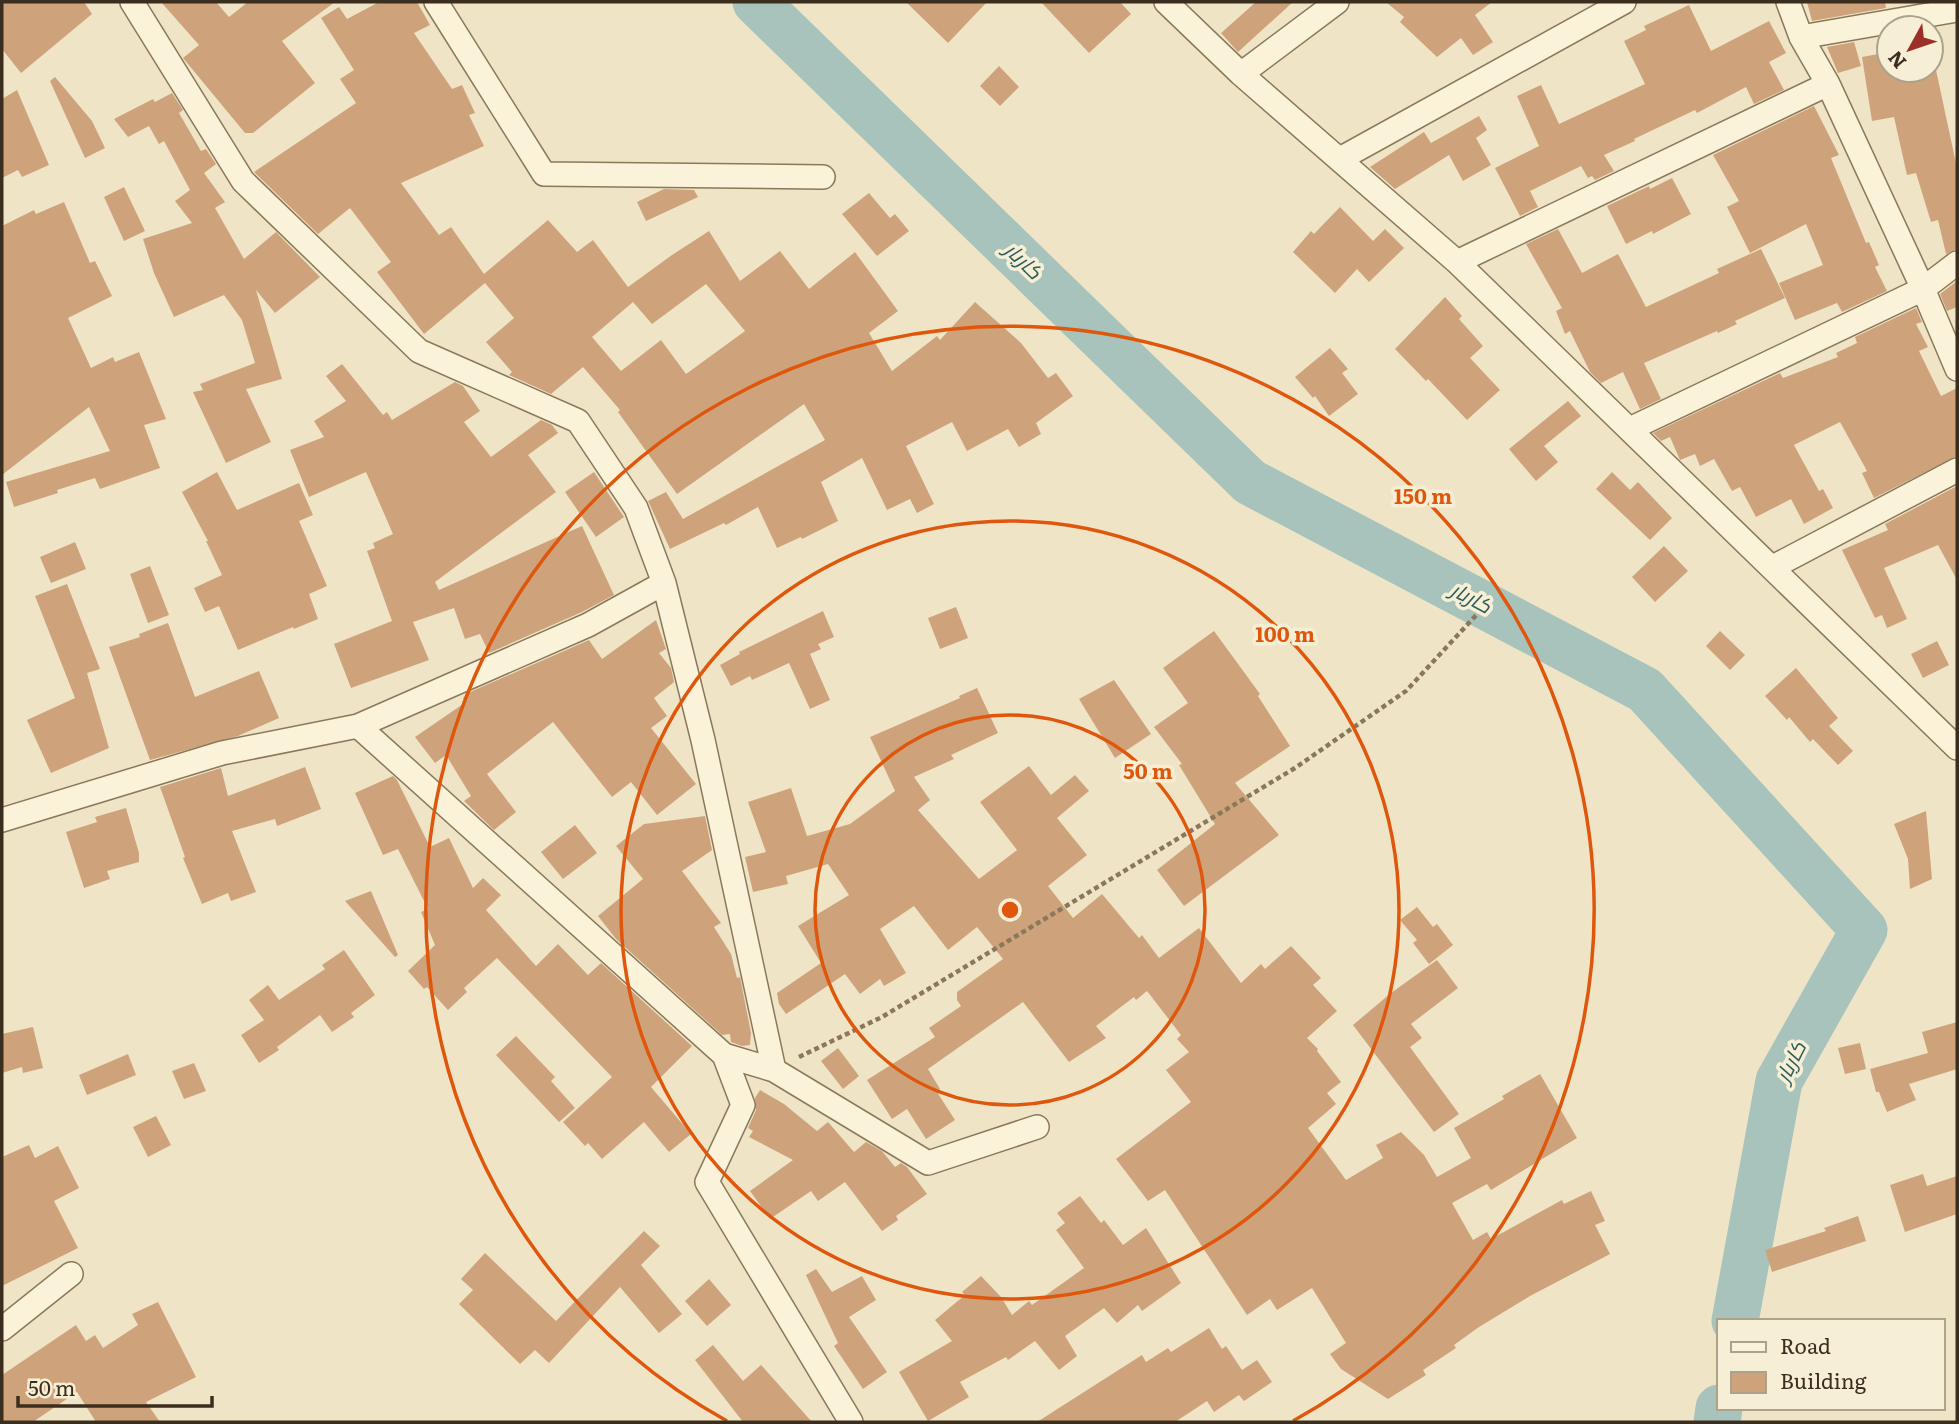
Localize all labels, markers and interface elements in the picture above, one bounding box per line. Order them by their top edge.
north arrow [1875,14,1945,84]
text: N [1880,45,1912,76]
water label: کاربار [997,231,1051,285]
text: 150 m [1394,479,1452,510]
water label: کاربار [1444,571,1498,619]
text: 100 m [1255,617,1315,648]
text: 50 m [1123,754,1173,785]
centre of rings [998,898,1022,922]
water label: کاربار [1764,1035,1812,1089]
legend [1717,1319,1945,1410]
text: Road [1780,1329,1831,1360]
scale bar [18,1364,212,1408]
text: Building [1780,1364,1867,1395]
text: 50 m [28,1371,75,1402]

